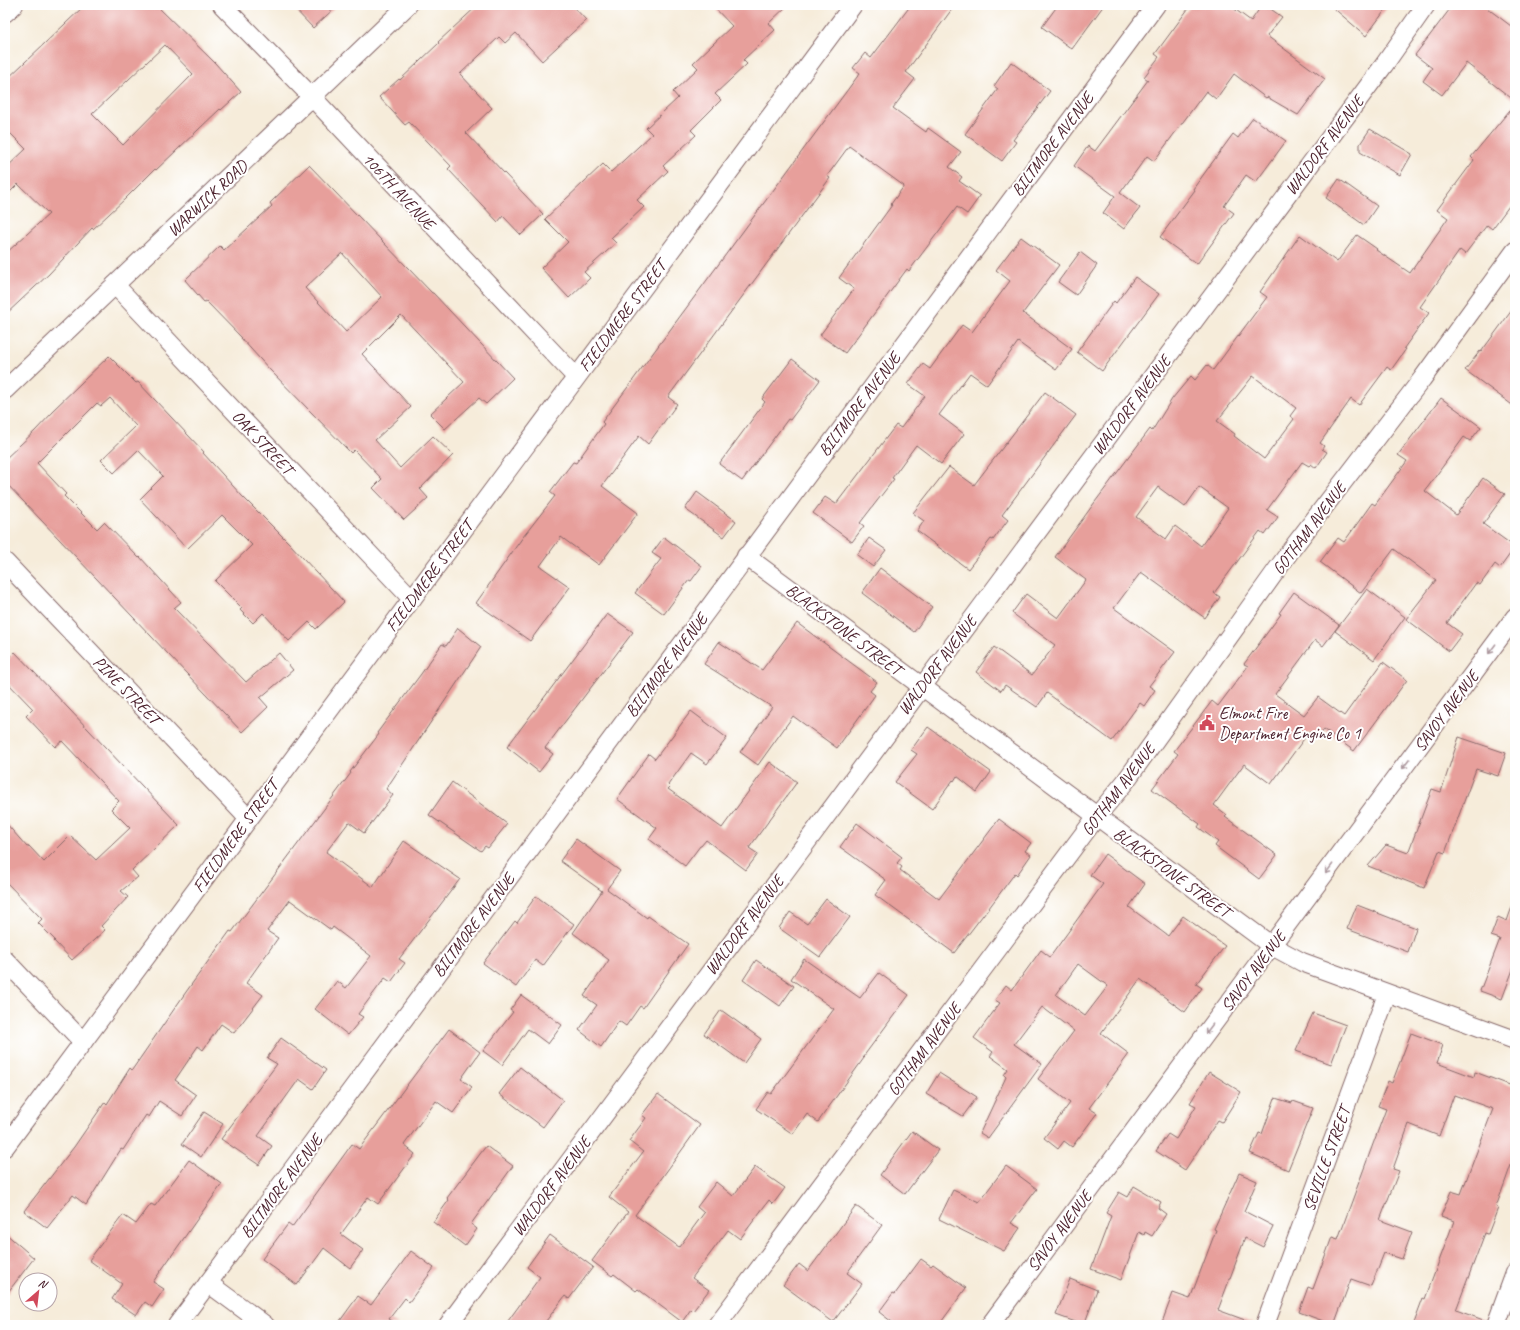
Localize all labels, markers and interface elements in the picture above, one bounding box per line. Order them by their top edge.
street label: BILTMORE AVENUE [1007,87,1099,200]
street label: WALDORF AVENUE [1280,89,1370,199]
street label: 106TH AVENUE [358,149,441,235]
street label: WARWICK ROAD [163,154,253,241]
street label: FIELDMERE STREET [574,253,673,376]
street label: BILTMORE AVENUE [814,347,906,460]
street label: WALDORF AVENUE [1087,349,1177,459]
street label: OAK STREET [228,406,300,482]
street label: GOTHAM AVENUE [1268,476,1353,579]
street label: FIELDMERE STREET [381,513,480,636]
street label: BLACKSTONE STREET [782,579,909,682]
street label: BILTMORE AVENUE [621,608,713,721]
street label: WALDORF AVENUE [893,609,983,719]
one-way arrow [1488,643,1496,654]
street label: PINE STREET [89,652,168,732]
street label: SAVOY AVENUE [1409,665,1485,756]
place label: Elmont Fire Department Engine Co 1 [1219,703,1362,744]
public building icon: Elmont Fire Department Engine Co 1 [1198,714,1216,732]
street label: GOTHAM AVENUE [1077,737,1162,840]
one-way arrow [1402,759,1410,770]
street label: FIELDMERE STREET [188,773,286,896]
street label: BLACKSTONE STREET [1109,823,1238,924]
one-way arrow [1324,863,1333,874]
street label: BILTMORE AVENUE [428,868,520,981]
street label: WALDORF AVENUE [700,869,790,979]
street label: SAVOY AVENUE [1216,925,1292,1016]
street label: GOTHAM AVENUE [883,997,968,1100]
one-way arrow [1205,1024,1214,1035]
street label: SEVILLE STREET [1298,1100,1357,1214]
street label: BILTMORE AVENUE [236,1129,328,1242]
street label: WALDORF AVENUE [507,1130,597,1240]
street label: SAVOY AVENUE [1022,1185,1098,1276]
north arrow [18,1272,58,1312]
text: N [36,1275,51,1292]

